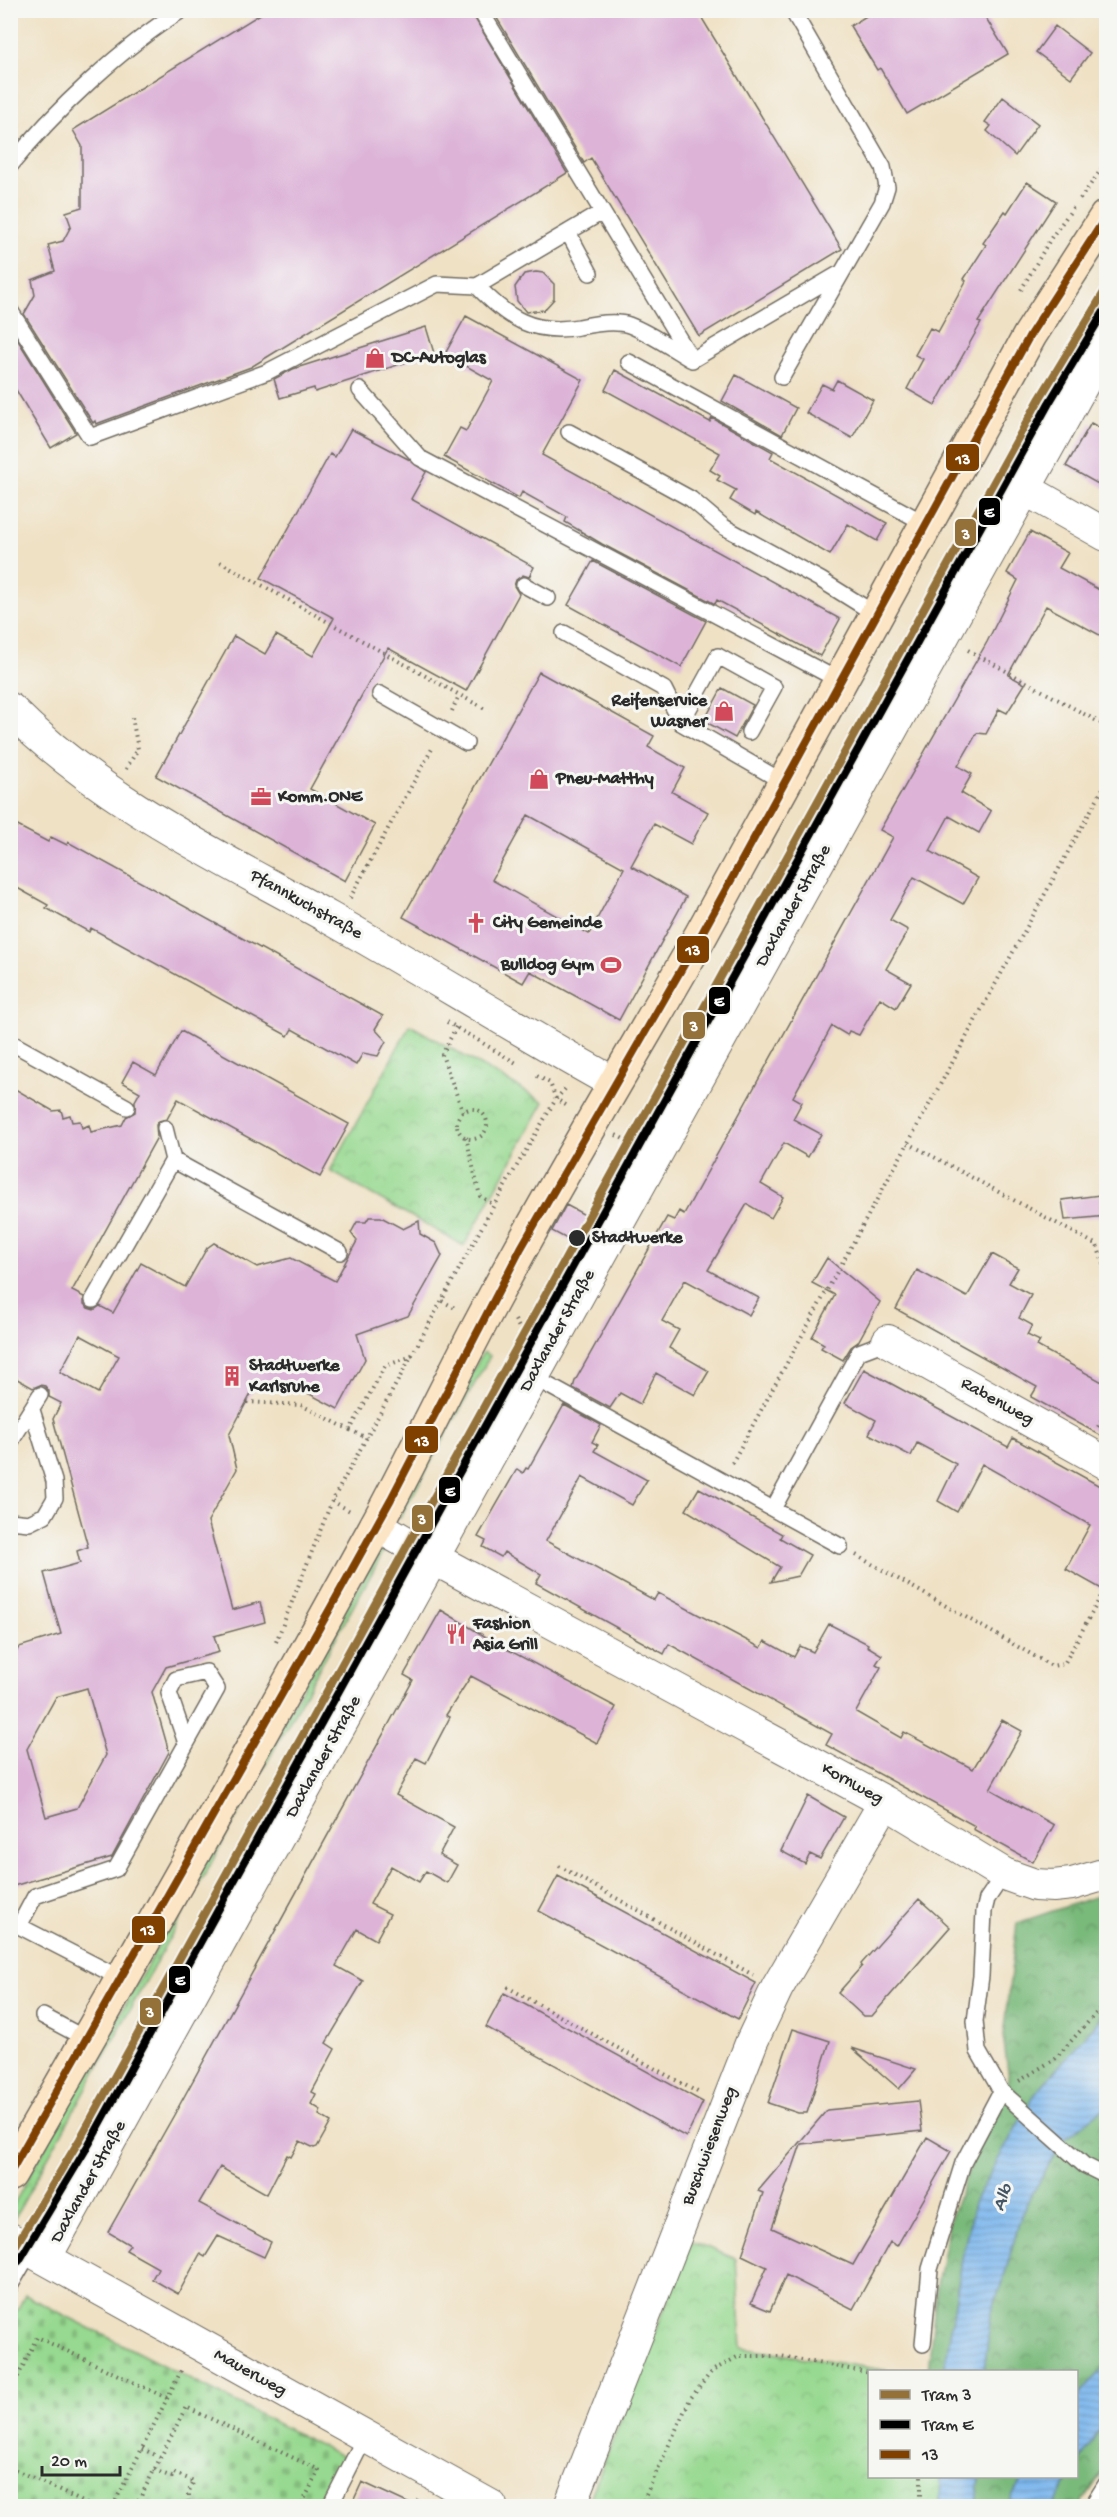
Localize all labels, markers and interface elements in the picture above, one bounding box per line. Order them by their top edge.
shop icon: DC-Autoglas [363,346,387,370]
place label: DC-Autoglas [390,348,487,369]
line badge: 13 [945,443,980,472]
text: 13 [955,452,970,471]
line badge: E [978,497,1001,526]
text: E [984,505,995,524]
line badge: 3 [954,518,977,547]
text: 3 [961,527,970,546]
place label: Reifenservice Wasner [610,691,710,733]
shop icon: Reifenservice Wasner [712,699,736,723]
shop icon: Pneu-Matthy [527,767,551,791]
place label: Pneu-Matthy [555,769,654,790]
office icon: Komm.ONE [249,785,273,809]
place label: Komm.ONE [277,787,364,808]
street label: Daxlander Straße [751,841,837,972]
street label: Pfannkuchstraße [245,865,367,945]
church icon: City Gemeinde [464,911,488,935]
place label: City Gemeinde [492,913,603,934]
line badge: 13 [676,935,710,964]
text: 13 [685,943,700,962]
sports icon: Bulldog Gym [599,953,623,977]
place label: Bulldog Gym [500,955,594,976]
line badge: E [708,986,731,1015]
text: E [714,994,725,1013]
line badge: 3 [682,1011,706,1040]
text: 3 [689,1019,698,1038]
marker: Stadtwerke [567,1228,587,1248]
place label: Stadtwerke [592,1228,683,1249]
street label: Daxlander Straße [515,1266,601,1397]
place label: Stadtwerke Karlsruhe [248,1356,340,1398]
building icon: Stadtwerke Karlsruhe [220,1364,244,1388]
street label: Rabenweg [957,1373,1037,1431]
line badge: 13 [404,1425,439,1454]
text: 13 [414,1434,429,1453]
line badge: E [438,1476,461,1504]
text: E [445,1484,456,1503]
line badge: 3 [411,1504,434,1533]
text: 3 [417,1512,426,1531]
place label: Fashion Asia Grill [472,1614,538,1656]
restaurant icon: Fashion Asia Grill [444,1622,468,1646]
street label: Daxlander Straße [281,1692,367,1823]
street label: Kornweg [817,1758,887,1810]
line badge: 13 [131,1915,166,1944]
text: 13 [140,1923,155,1942]
line badge: E [168,1965,191,1994]
text: E [175,1973,186,1992]
line badge: 3 [139,1997,162,2026]
text: 3 [145,2005,154,2024]
street label: Buschwiesenweg [677,2084,742,2209]
street label: Daxlander Straße [46,2117,132,2248]
water label: Alb [988,2180,1020,2215]
street label: Mauerweg [210,2344,290,2402]
legend [868,2370,1078,2478]
text: Tram 3 [921,2386,972,2407]
text: Tram E [921,2416,974,2437]
scale bar [42,2439,120,2477]
text: 13 [921,2446,939,2467]
text: 20 m [51,2452,87,2473]

